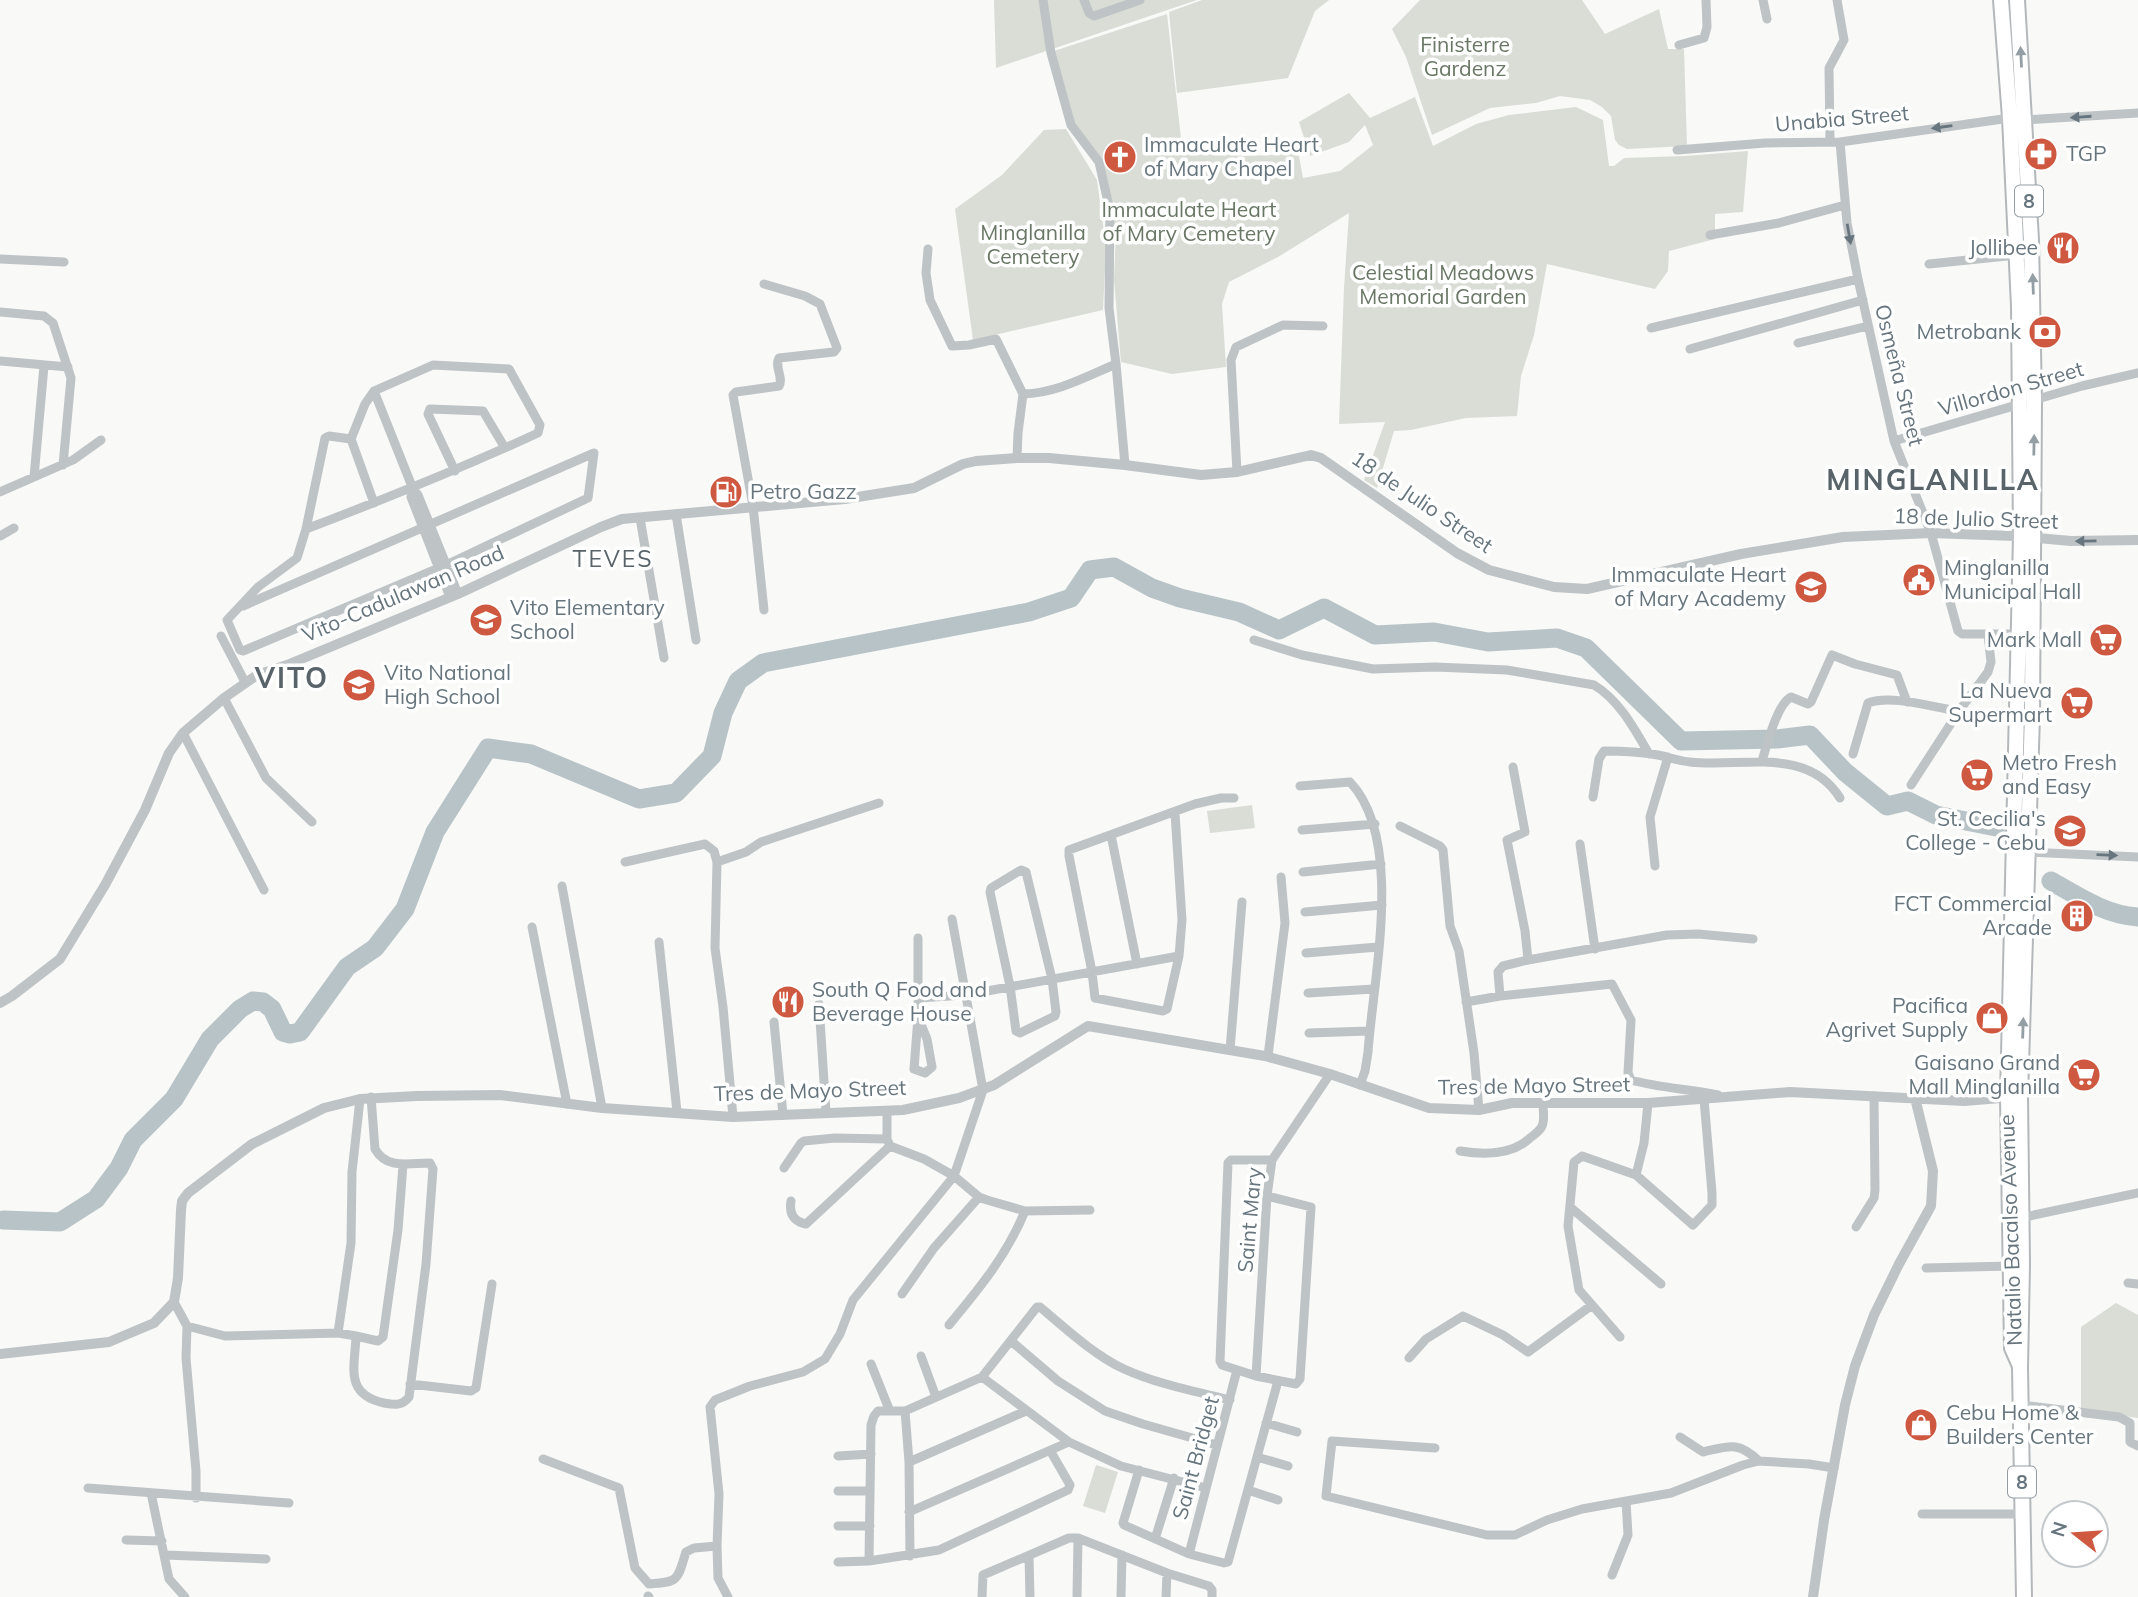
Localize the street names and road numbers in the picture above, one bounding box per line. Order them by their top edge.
street label: Unabia Street [1774,99,1910,137]
road number: 8 [2015,186,2043,216]
street label: Osmeña Street [1870,301,1930,448]
street label: Villordon Street [1935,355,2086,421]
street label: 18 de Julio Street [1347,444,1498,558]
street label: 18 de Julio Street [1893,502,2059,534]
street label: Vito-Cadulawan Road [298,539,508,647]
street label: Tres de Mayo Street [1438,1070,1630,1100]
street label: Tres de Mayo Street [713,1074,907,1106]
street label: Natalio Bacalso Avenue [1993,1114,2027,1346]
street label: Saint Mary [1231,1166,1267,1274]
street label: Saint Bridget [1166,1393,1224,1522]
road number: 8 [2008,1466,2036,1498]

